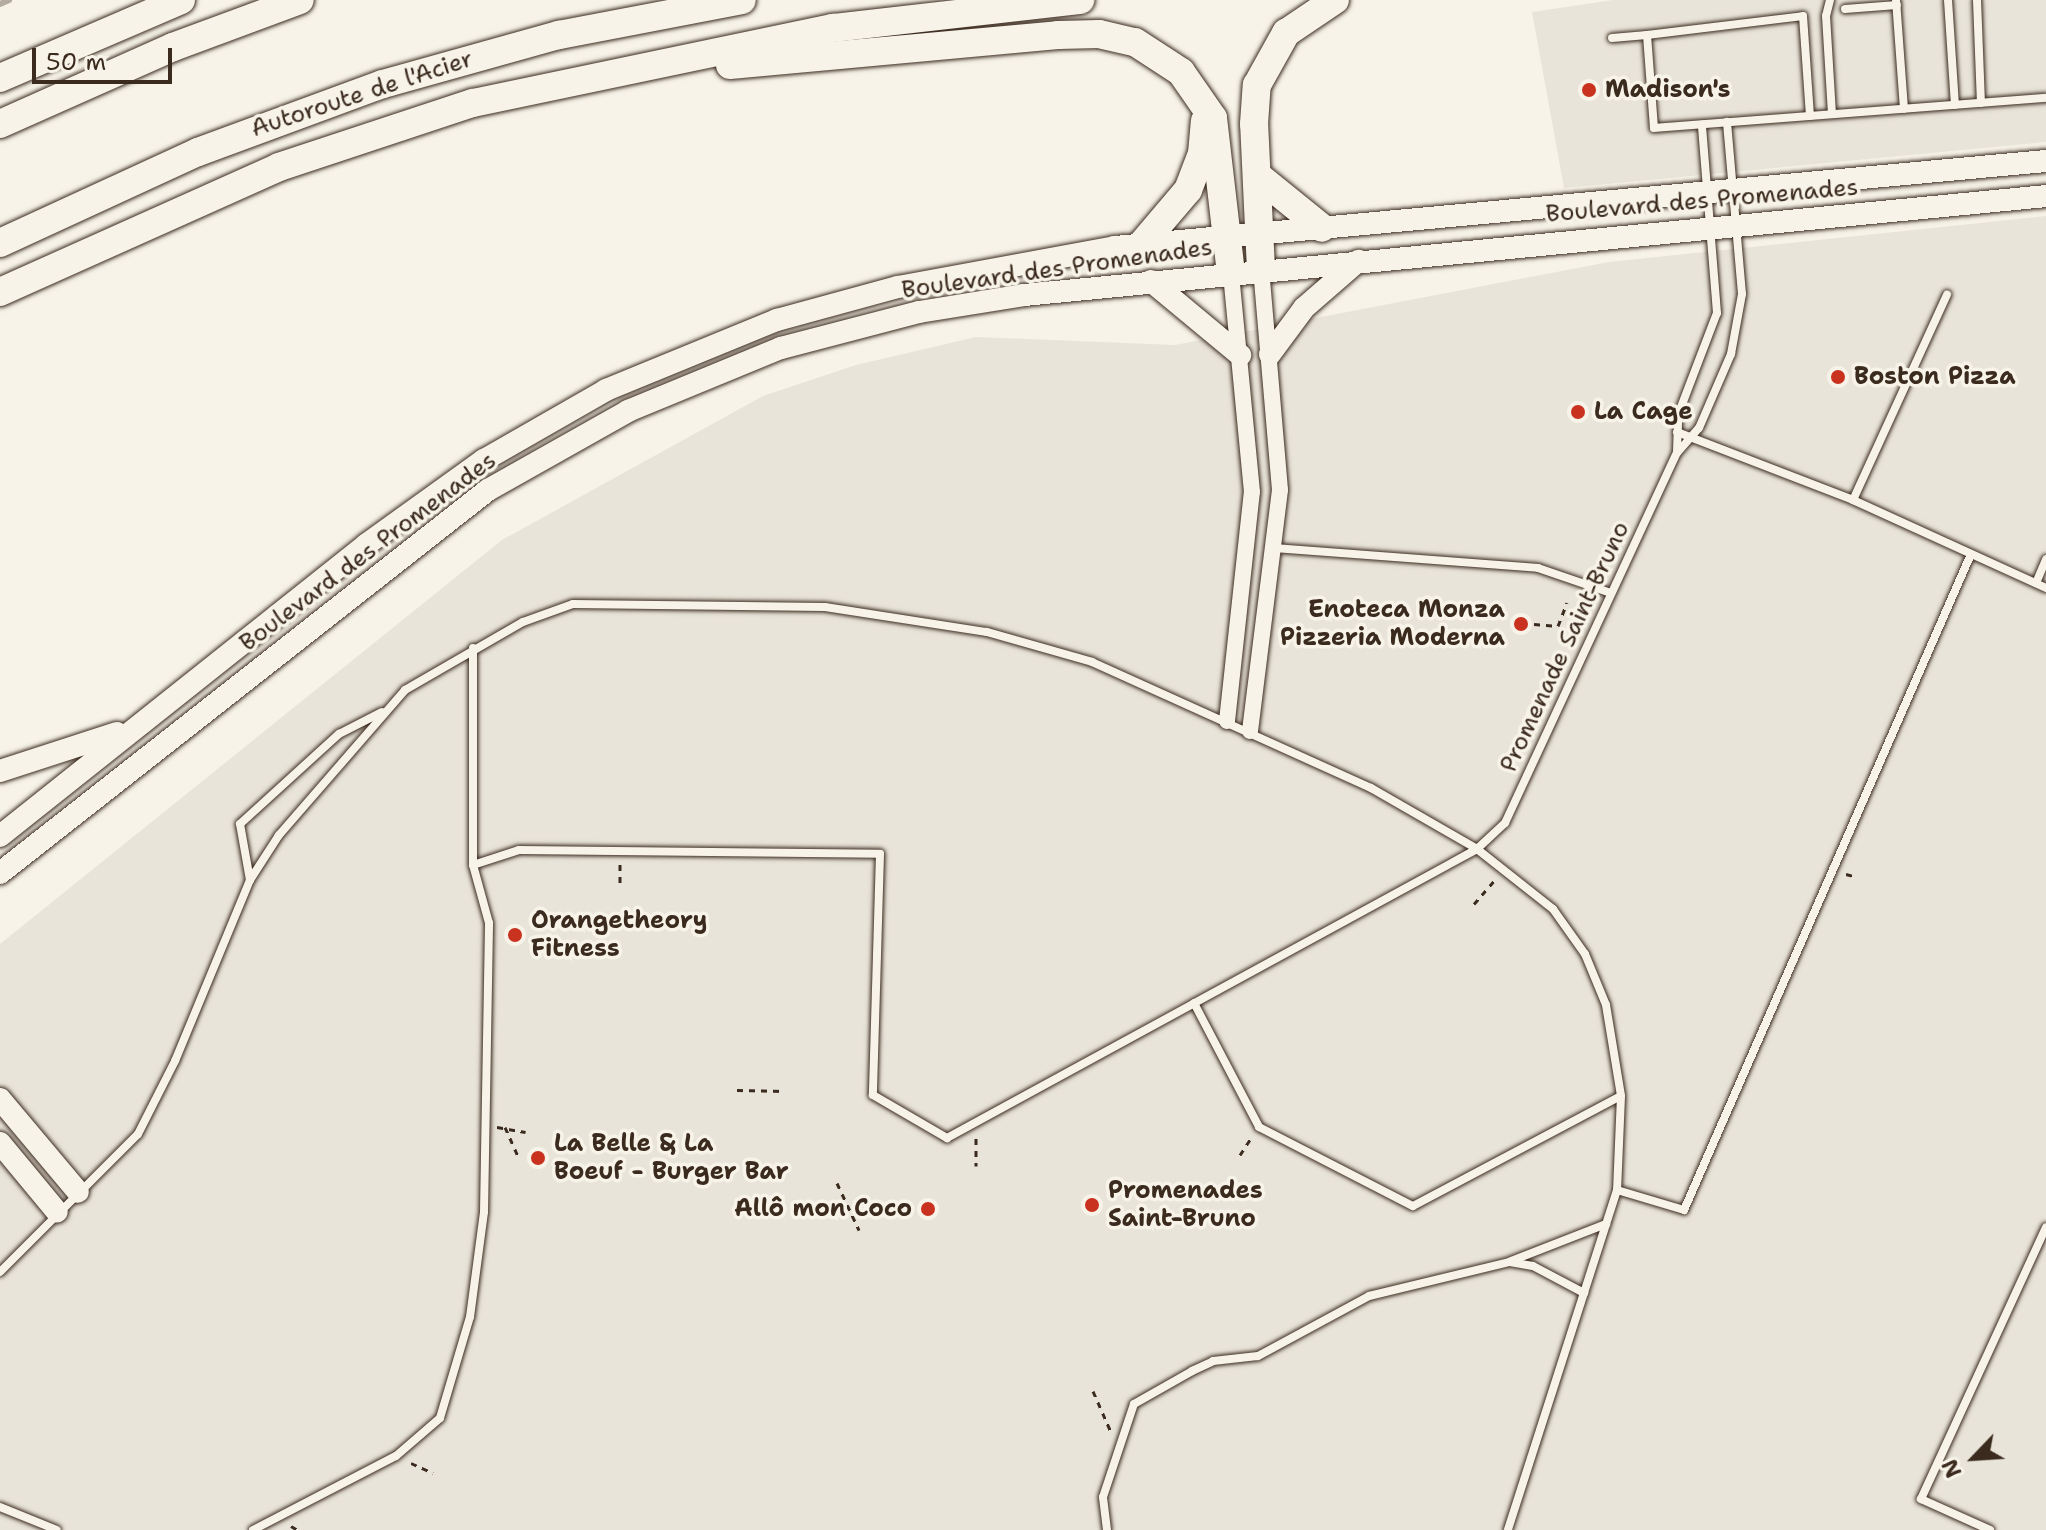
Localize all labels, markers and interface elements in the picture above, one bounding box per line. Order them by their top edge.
scale bar [36,32,176,82]
street label: Autoroute de l'Acier [247,45,477,143]
text: 50 m [46,46,106,78]
place label: Madison's [1605,76,1730,104]
marker: Madison's [1580,81,1598,99]
street label: Boulevard des Promenades [1545,173,1859,229]
street label: Boulevard des Promenades [900,233,1214,305]
place label: Boston Pizza [1854,363,2016,391]
marker: Boston Pizza [1829,368,1847,386]
place label: La Cage [1594,398,1693,426]
marker: La Cage [1569,403,1587,421]
street label: Boulevard des Promenades [234,446,502,658]
street label: Promenade Saint-Bruno [1494,517,1636,777]
place label: Enoteca Monza Pizzeria Moderna [1280,596,1505,652]
marker: Enoteca Monza Pizzeria Moderna [1512,615,1530,633]
place label: Orangetheory Fitness [531,907,707,963]
marker: Orangetheory Fitness [506,926,524,944]
place label: La Belle & La Boeuf - Burger Bar [554,1130,789,1186]
marker: La Belle & La Boeuf - Burger Bar [529,1149,547,1167]
place label: Promenades Saint-Bruno [1108,1177,1263,1233]
place label: Allô mon Coco [734,1195,912,1223]
marker: Promenades Saint-Bruno [1083,1196,1101,1214]
marker: Allô mon Coco [919,1200,937,1218]
north arrow [1934,1418,2014,1498]
text: N [1935,1454,1969,1482]

